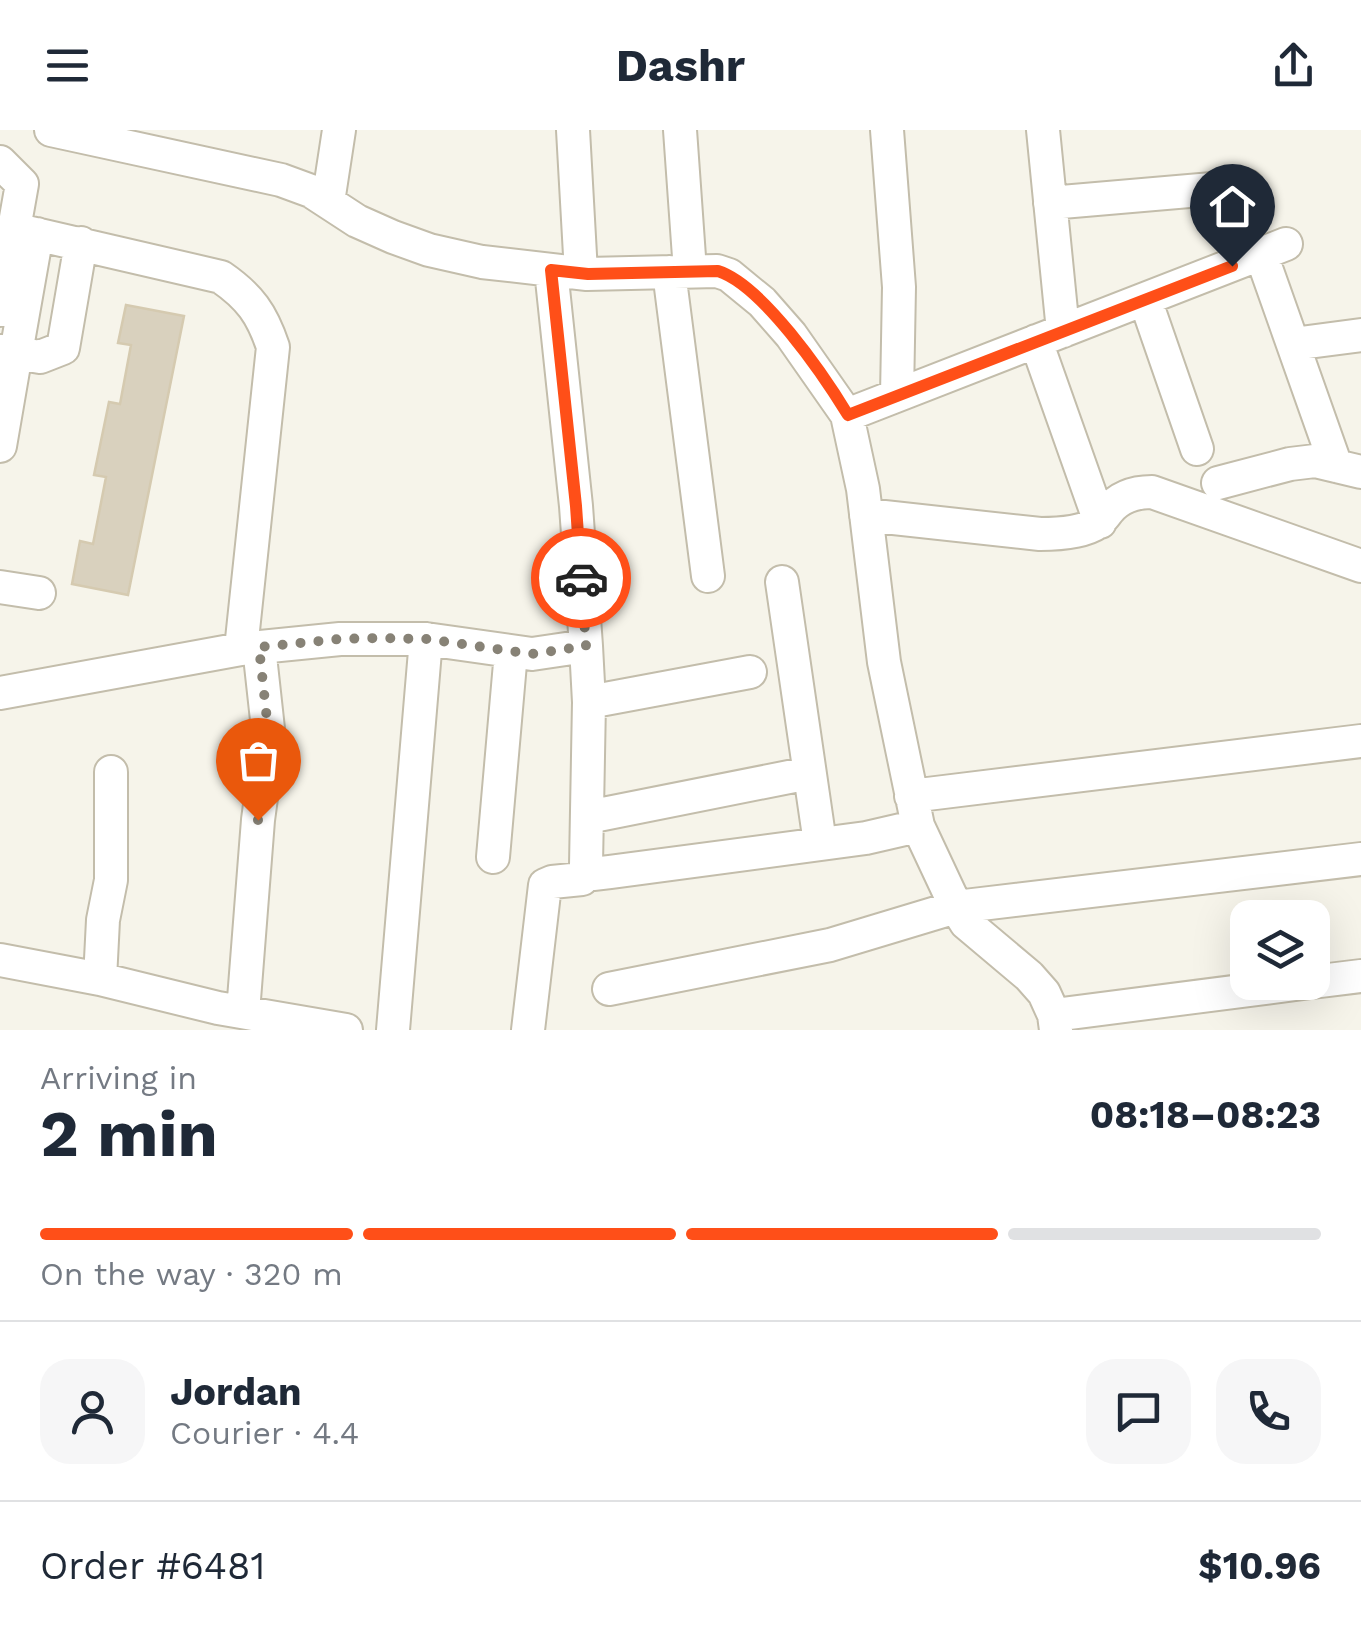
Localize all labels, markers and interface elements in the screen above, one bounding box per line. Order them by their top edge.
icon: menu [40,38,95,93]
icon: share [1266,38,1321,93]
text: Dashr [616,39,745,92]
pin [1190,164,1275,267]
icon: home [1205,179,1260,234]
courier [531,528,631,628]
icon: car [554,551,609,606]
pin [216,718,301,821]
icon: bag [231,733,286,788]
map controls [1230,900,1330,1000]
button: layers [1230,900,1330,1000]
text: Arriving in [40,1059,197,1097]
text: 08:18–08:23 [1090,1093,1321,1137]
text: 2 min [40,1096,218,1172]
text: On the way · 320 m [40,1255,343,1293]
button: person [40,1359,145,1464]
button: chat [1086,1359,1191,1464]
button: phone [1216,1359,1321,1464]
text: Jordan [170,1370,302,1414]
text: Courier · 4.4 [170,1414,359,1452]
text: Order #6481 [40,1544,265,1588]
text: $10.96 [1198,1544,1321,1588]

